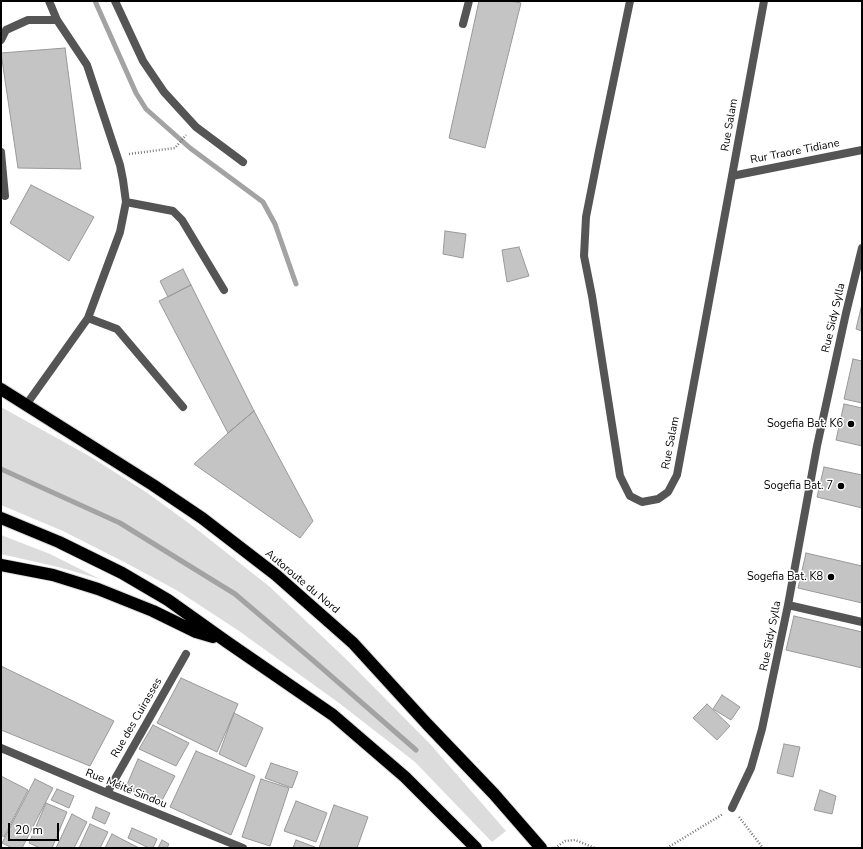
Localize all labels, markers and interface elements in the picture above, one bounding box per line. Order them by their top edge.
street label: Rue Salam [719,98,741,152]
street label: Rur Traore Tidiane [749,137,841,167]
street label: Rue Sidy Sylla [820,282,848,354]
street label: Rue Salam [659,416,683,470]
place label: Sogefia Bat. K6 [767,417,843,431]
marker: Sogefia Bat. K6 [846,419,856,429]
place label: Sogefia Bat. 7 [764,479,833,493]
marker: Sogefia Bat. 7 [836,481,846,491]
street label: Autoroute du Nord [262,547,342,617]
place label: Sogefia Bat. K8 [747,570,823,584]
marker: Sogefia Bat. K8 [826,572,836,582]
street label: Rue Sidy Sylla [758,600,784,672]
street label: Rue des Cuirasses [109,676,165,760]
street label: Rue Méité Sindou [83,767,169,811]
scale bar [10,815,61,841]
text: 20 m [15,822,43,838]

